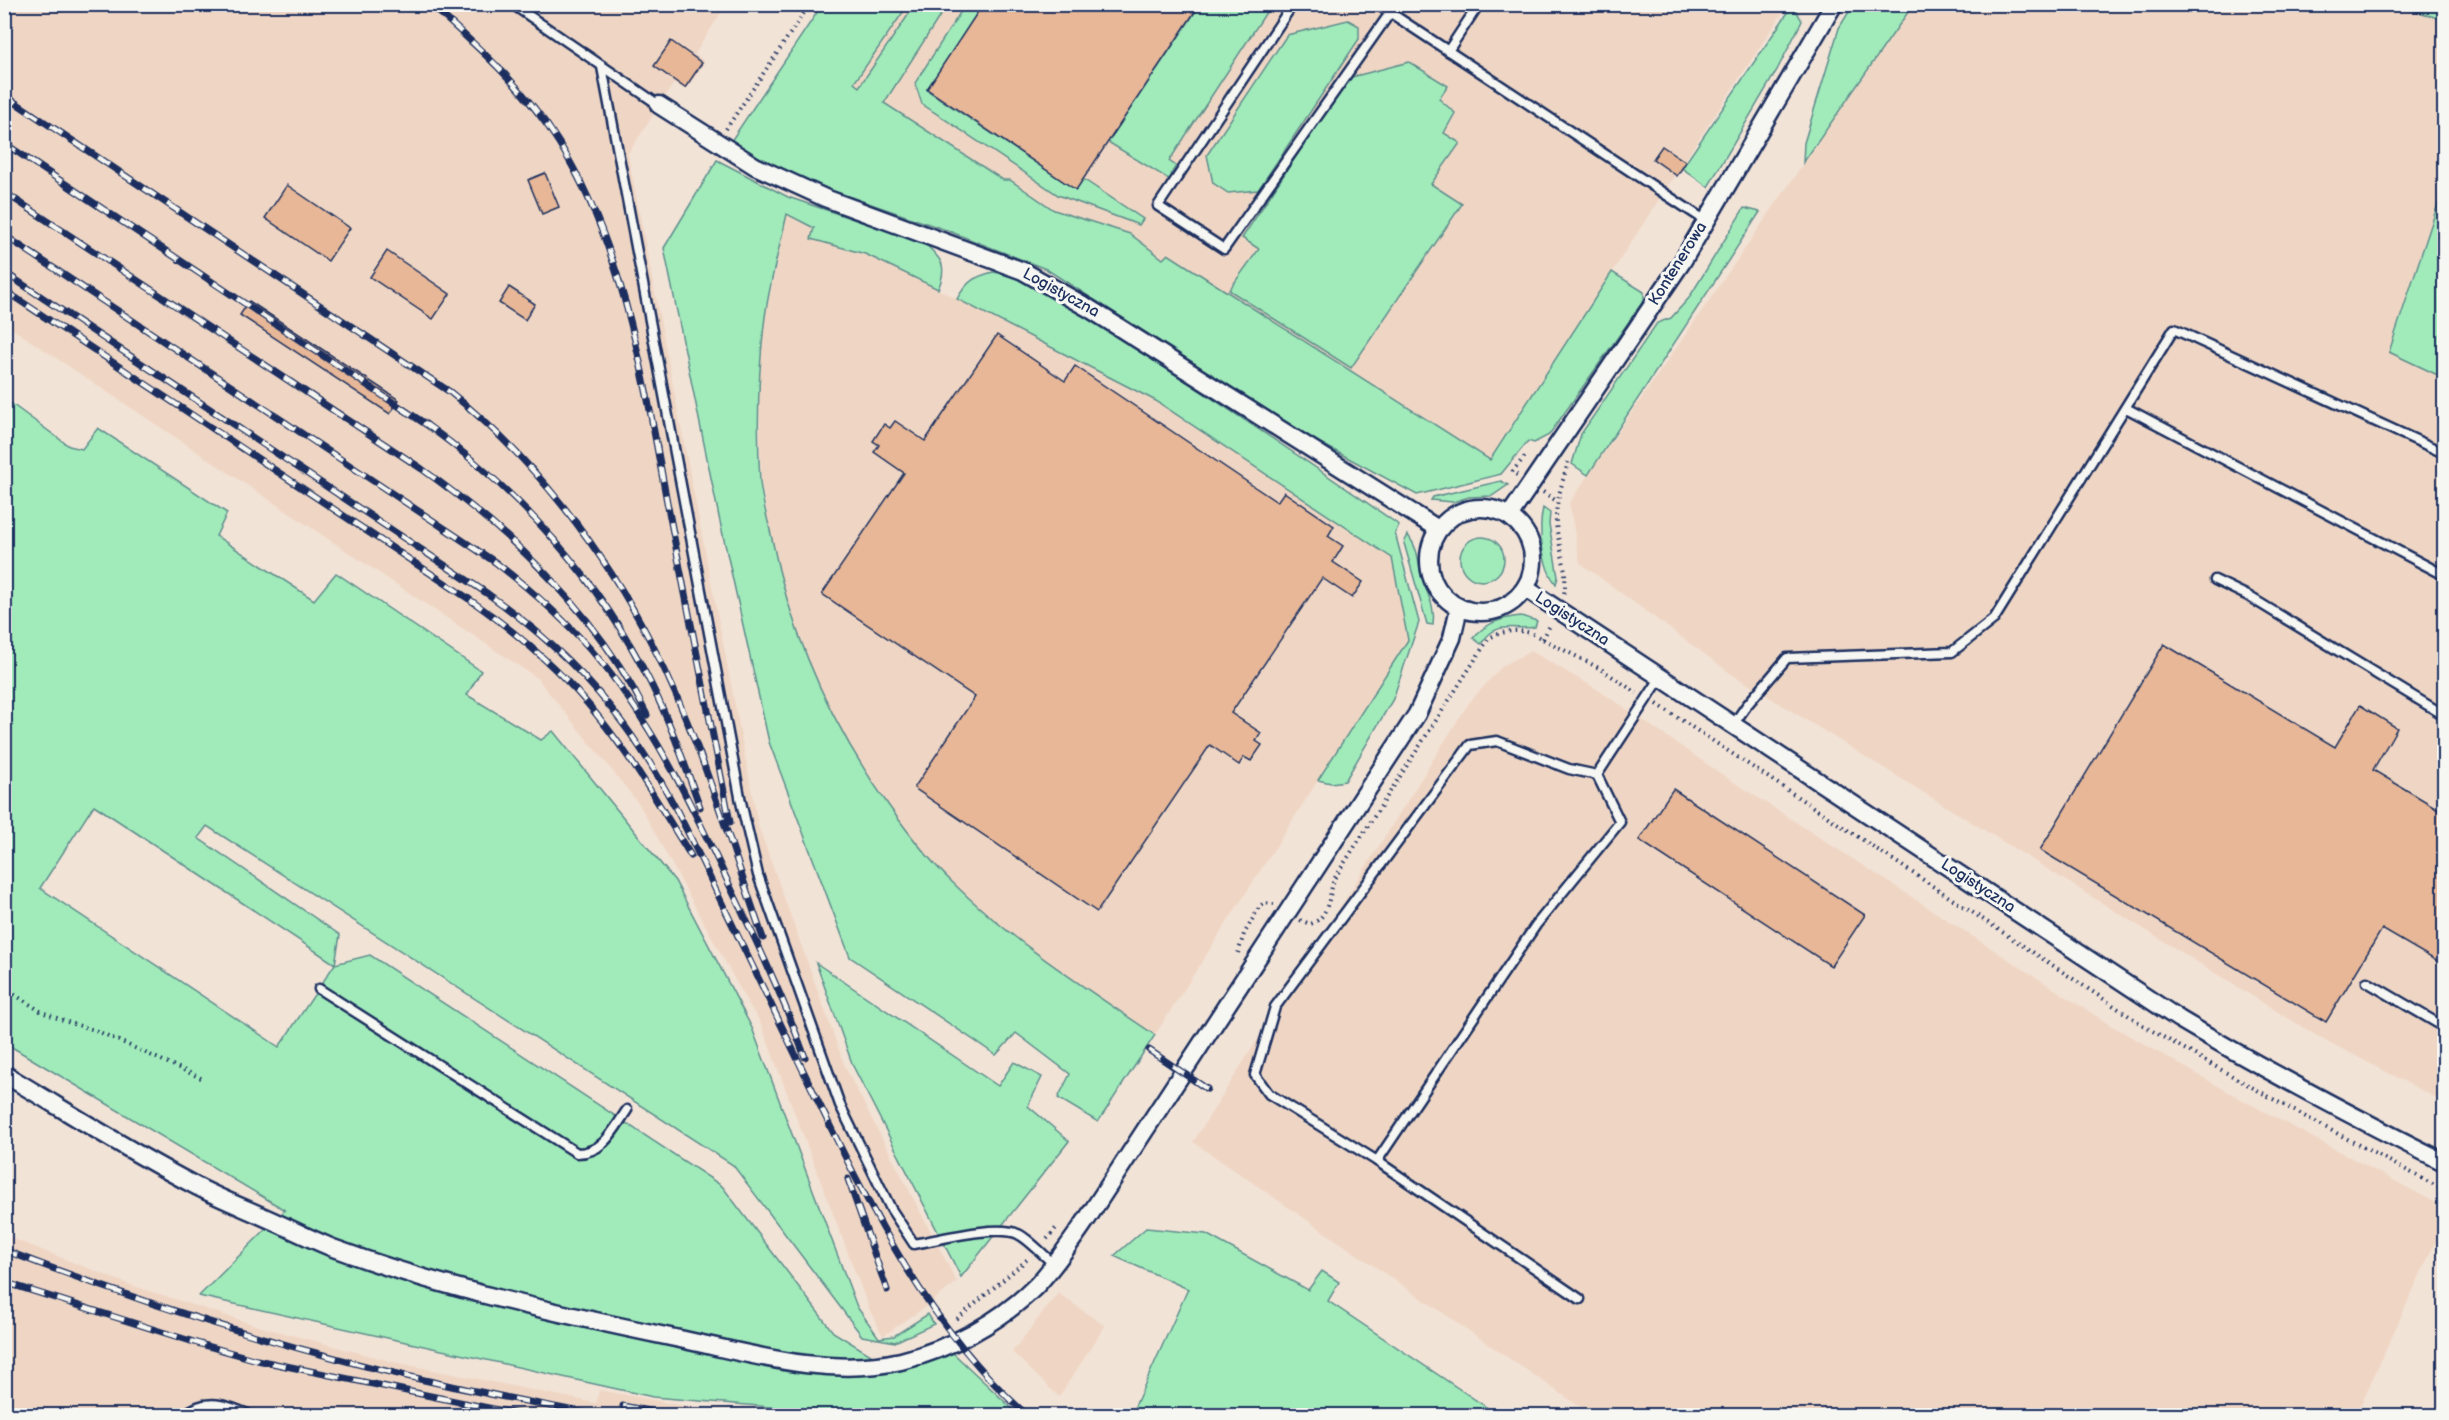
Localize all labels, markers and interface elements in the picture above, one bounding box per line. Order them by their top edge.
street label: Kontenerowa [1645,219,1711,309]
street label: Logistyczna [1019,264,1103,322]
street label: Logistyczna [1531,588,1613,650]
street label: Logistyczna [1937,855,2019,917]

